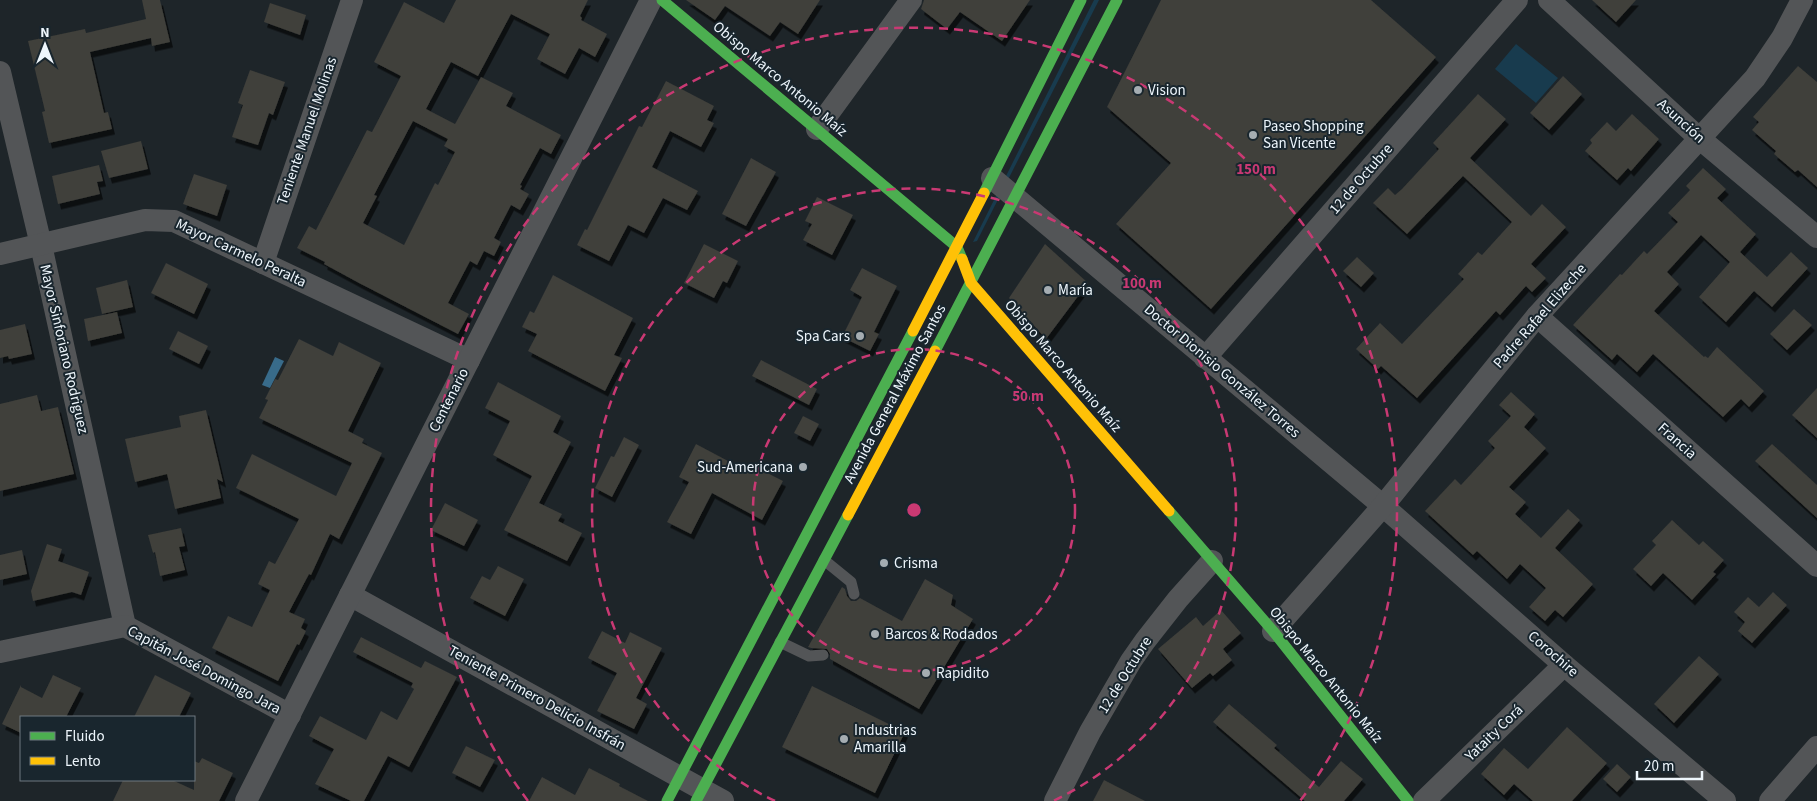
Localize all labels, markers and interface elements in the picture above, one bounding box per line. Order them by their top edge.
street label: Obispo Marco Antonio Maíz [708,16,852,142]
north arrow [20,20,70,70]
text: N [40,23,50,43]
street label: Teniente Manuel Molinas [272,54,342,208]
place label: Vision [1148,80,1186,101]
marker: Vision [1132,84,1144,96]
street label: Asunción [1652,94,1710,148]
place label: Paseo Shopping San Vicente [1263,116,1364,154]
marker: Paseo Shopping San Vicente [1247,129,1259,141]
street label: 12 de Octubre [1324,139,1398,219]
text: 150 m [1236,159,1276,180]
street label: Mayor Carmelo Peralta [172,213,310,293]
street label: Padre Rafael Elizeche [1489,259,1591,373]
street label: Mayor Sinforiano Rodriguez [34,262,94,436]
text: 100 m [1122,273,1162,294]
place label: María [1058,280,1093,301]
marker: María [1042,284,1054,296]
street label: Obispo Marco Antonio Maíz [999,295,1127,437]
street label: Doctor Dionisio González Torres [1139,299,1305,443]
street label: Avenida General Máximo Santos [839,301,951,487]
place label: Spa Cars [796,326,850,347]
marker: Spa Cars [854,330,866,342]
street label: Centenario [424,364,474,436]
text: 50 m [1012,386,1044,407]
street label: Francia [1653,418,1701,464]
place label: Sud-Americana [697,457,793,478]
marker: Sud-Americana [797,461,809,473]
centre of rings [905,501,923,519]
place label: Crisma [894,553,938,574]
marker: Crisma [878,557,890,569]
street label: Obispo Marco Antonio Maíz [1264,602,1388,748]
street label: Capitán José Domingo Jara [124,621,284,719]
place label: Barcos & Rodados [885,624,998,645]
street label: Corochire [1523,626,1583,682]
marker: Barcos & Rodados [869,628,881,640]
street label: 12 de Octubre [1093,632,1157,718]
street label: Teniente Primero Delicio Insfrán [444,640,630,756]
place label: Rapidito [936,663,989,684]
marker: Rapidito [920,667,932,679]
street label: Yataity Corá [1459,700,1528,767]
legend [20,716,195,781]
place label: Industrias Amarilla [854,720,916,758]
text: Fluido [65,726,105,747]
marker: Industrias Amarilla [838,733,850,745]
scale bar [1637,748,1702,780]
text: Lento [65,751,101,772]
text: 20 m [1644,756,1674,777]

